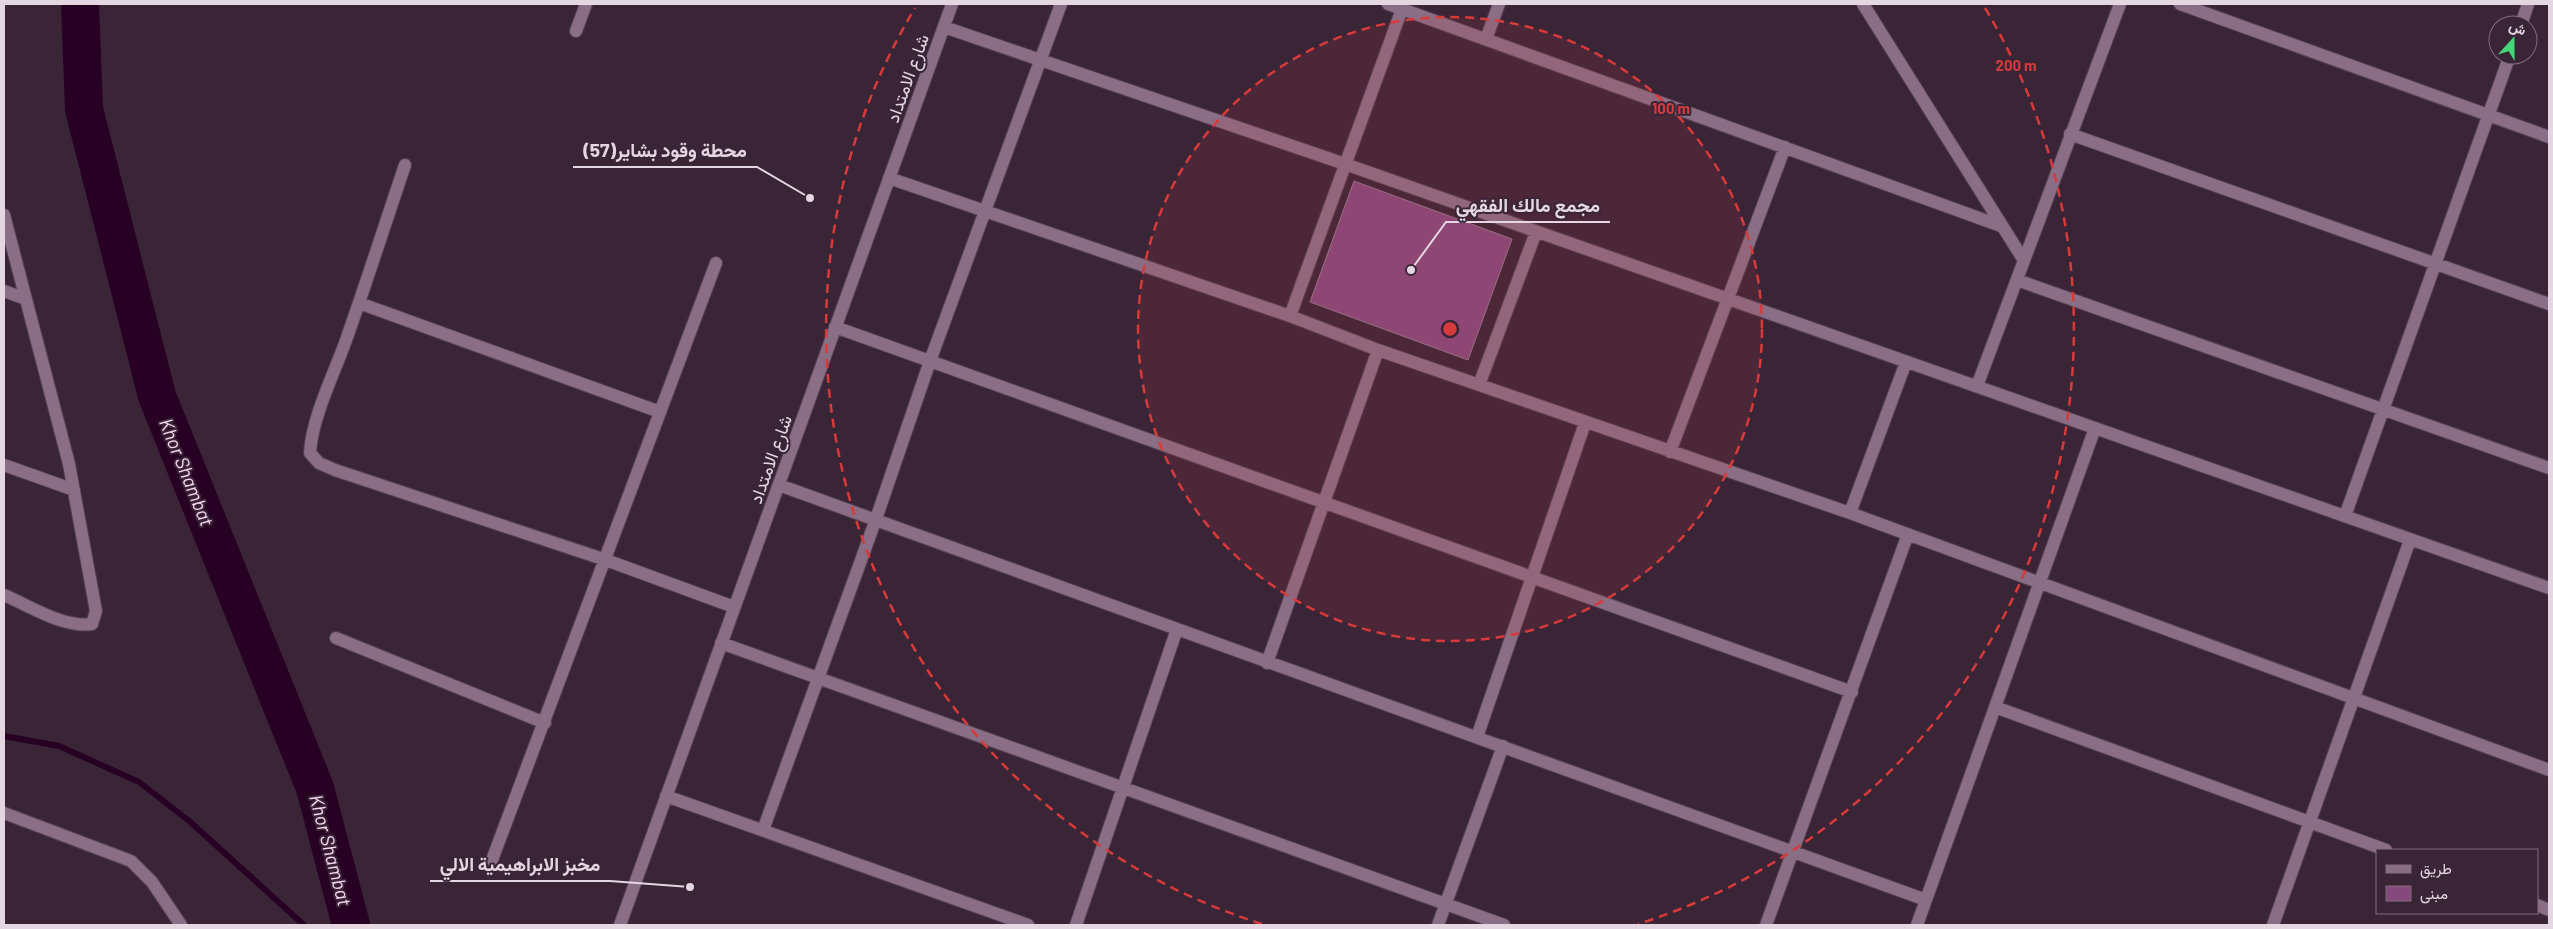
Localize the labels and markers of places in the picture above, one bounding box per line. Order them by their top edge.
callout: محطة وقود بشاير(57) [573,133,757,167]
callout: مجمع مالك الفقهي [1446,188,1610,222]
centre of rings [1441,320,1459,338]
callout: مخبز الابراهيمية الالي [430,847,610,881]

